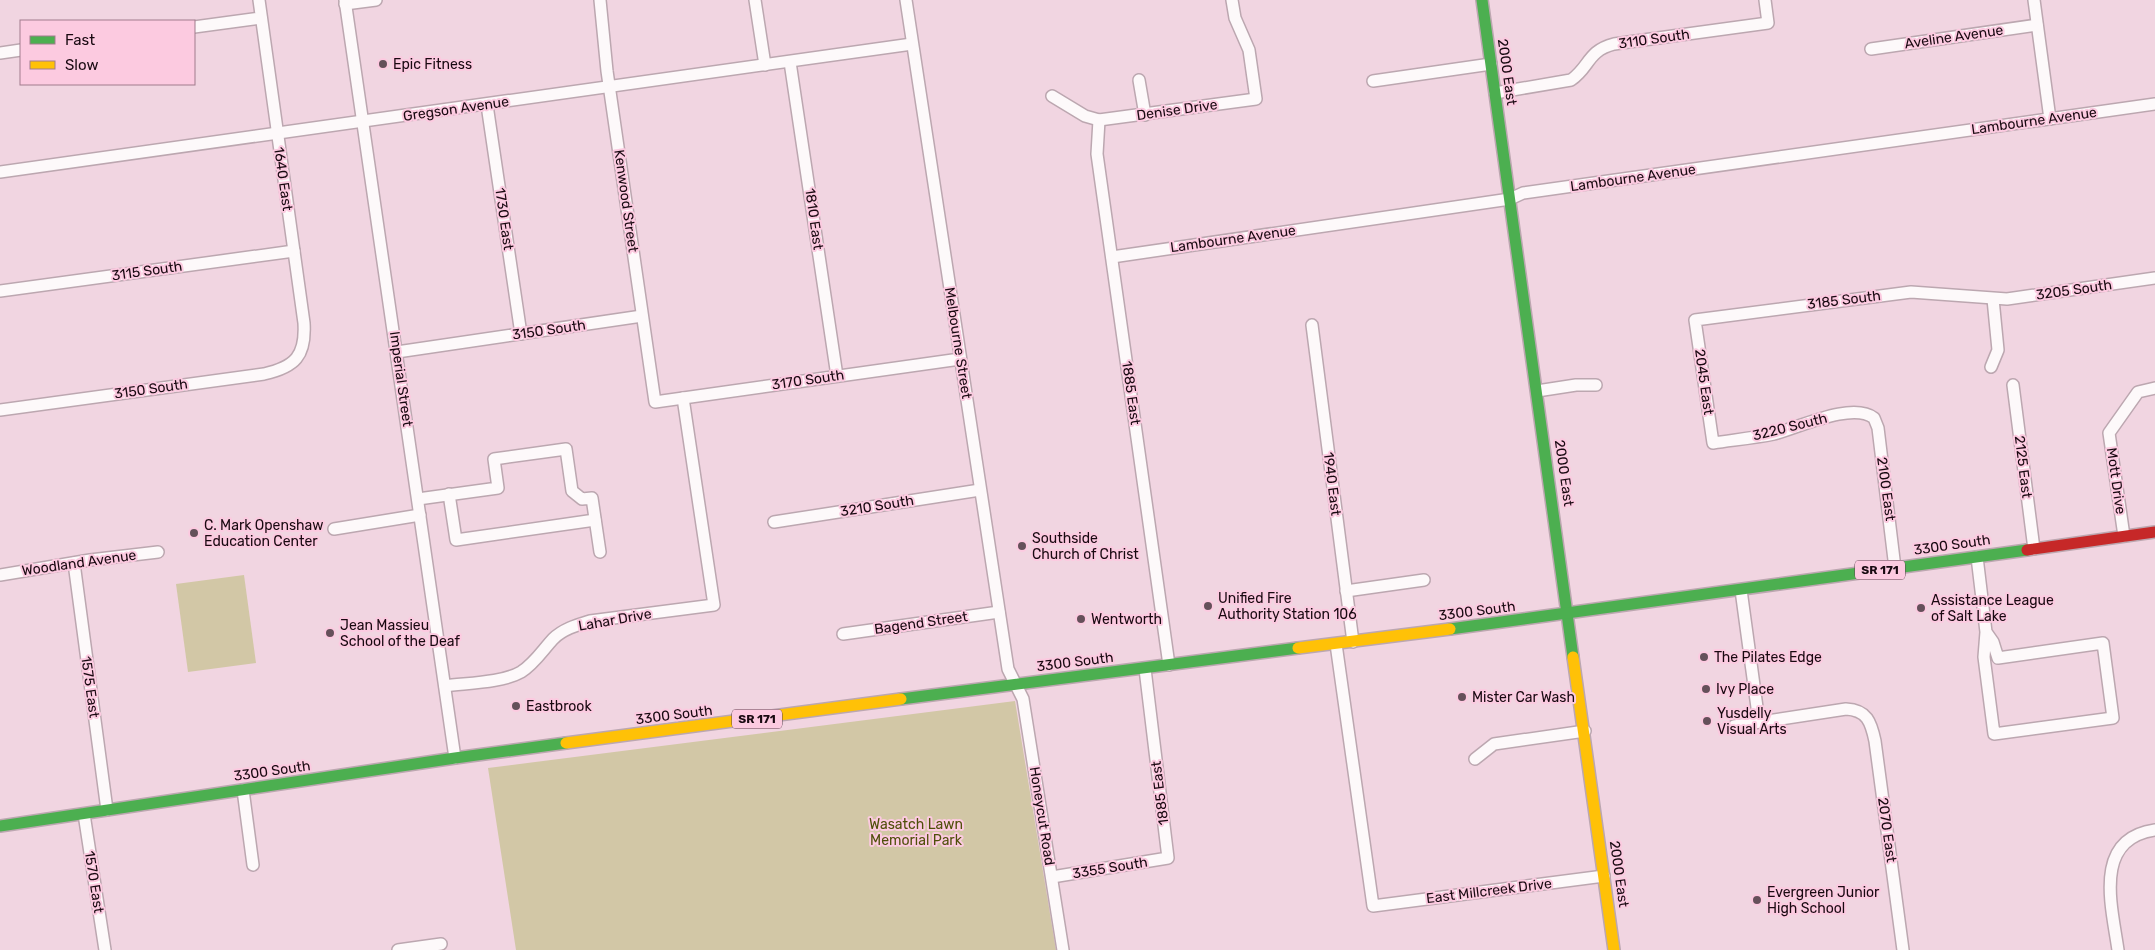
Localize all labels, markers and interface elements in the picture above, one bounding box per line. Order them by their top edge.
legend [20,20,195,85]
street label: Aveline Avenue [1904,22,2005,52]
street label: 3110 South [1617,26,1691,52]
text: Fast [65,31,95,49]
street label: 2000 East [1494,38,1520,107]
text: Slow [65,56,98,74]
place label: Epic Fitness [393,56,472,73]
marker: Epic Fitness [377,58,389,70]
street label: Gregson Avenue [402,93,510,125]
street label: Denise Drive [1135,96,1219,124]
street label: Lambourne Avenue [1970,104,2098,138]
street label: 1640 East [270,146,296,213]
street label: Kenwood Street [610,149,642,254]
street label: Lambourne Avenue [1569,161,1697,195]
street label: 1730 East [491,187,517,252]
street label: 1810 East [801,187,827,251]
street label: Lambourne Avenue [1169,222,1297,256]
street label: 3115 South [111,258,183,284]
street label: 3205 South [2035,276,2113,304]
street label: Melbourne Street [941,286,975,401]
street label: 3185 South [1806,287,1882,313]
street label: 3150 South [511,316,587,344]
street label: Imperial Street [386,330,416,428]
street label: 2045 East [1691,348,1717,417]
street label: 1885 East [1118,360,1144,427]
street label: 3170 South [771,367,845,393]
street label: 3150 South [113,375,189,403]
street label: 3220 South [1751,410,1829,444]
street label: 2125 East [2011,435,2035,500]
street label: 2000 East [1551,439,1577,508]
street label: Mott Drive [2103,447,2129,516]
street label: 1940 East [1320,451,1344,517]
street label: 2100 East [1873,456,1899,523]
street label: 3210 South [839,492,915,520]
place label: C. Mark Openshaw Education Center [204,517,324,550]
marker: C. Mark Openshaw Education Center [188,527,200,539]
place label: Southside Church of Christ [1032,530,1139,563]
street label: 3300 South [1913,531,1991,559]
marker: Southside Church of Christ [1016,540,1028,552]
street label: Woodland Avenue [21,547,137,579]
road number: SR 171 [1855,560,1905,580]
place label: Unified Fire Authority Station 106 [1218,590,1357,623]
place label: Assistance League of Salt Lake [1931,592,2054,625]
street label: 3300 South [1438,598,1516,624]
marker: Unified Fire Authority Station 106 [1202,600,1214,612]
marker: Assistance League of Salt Lake [1915,602,1927,614]
street label: Lahar Drive [577,605,653,635]
street label: Bagend Street [873,608,969,638]
place label: Wentworth [1091,611,1162,628]
marker: Wentworth [1075,613,1087,625]
place label: Jean Massieu School of the Deaf [340,617,460,650]
marker: Jean Massieu School of the Deaf [324,627,336,639]
street label: 3300 South [1036,649,1114,675]
place label: The Pilates Edge [1714,649,1822,666]
marker: The Pilates Edge [1698,651,1710,663]
street label: 1575 East [77,655,103,719]
place label: Ivy Place [1716,681,1774,698]
marker: Ivy Place [1700,683,1712,695]
place label: Mister Car Wash [1472,689,1575,706]
marker: Mister Car Wash [1456,691,1468,703]
place label: Eastbrook [526,698,592,715]
marker: Eastbrook [510,700,522,712]
street label: 3300 South [635,702,713,728]
place label: Yusdelly Visual Arts [1717,705,1787,738]
road number: SR 171 [732,710,782,729]
marker: Yusdelly Visual Arts [1701,715,1713,727]
street label: 3300 South [233,757,311,785]
street label: 1885 East [1148,760,1172,826]
street label: Honeycut Road [1026,765,1058,867]
street label: 2070 East [1874,796,1900,864]
park label: Wasatch Lawn Memorial Park [869,816,963,849]
street label: 2000 East [1606,840,1632,909]
street label: 1570 East [81,850,107,915]
street label: 3355 South [1071,854,1149,882]
street label: East Millcreek Drive [1425,875,1553,907]
place label: Evergreen Junior High School [1767,884,1880,917]
marker: Evergreen Junior High School [1751,894,1763,906]

